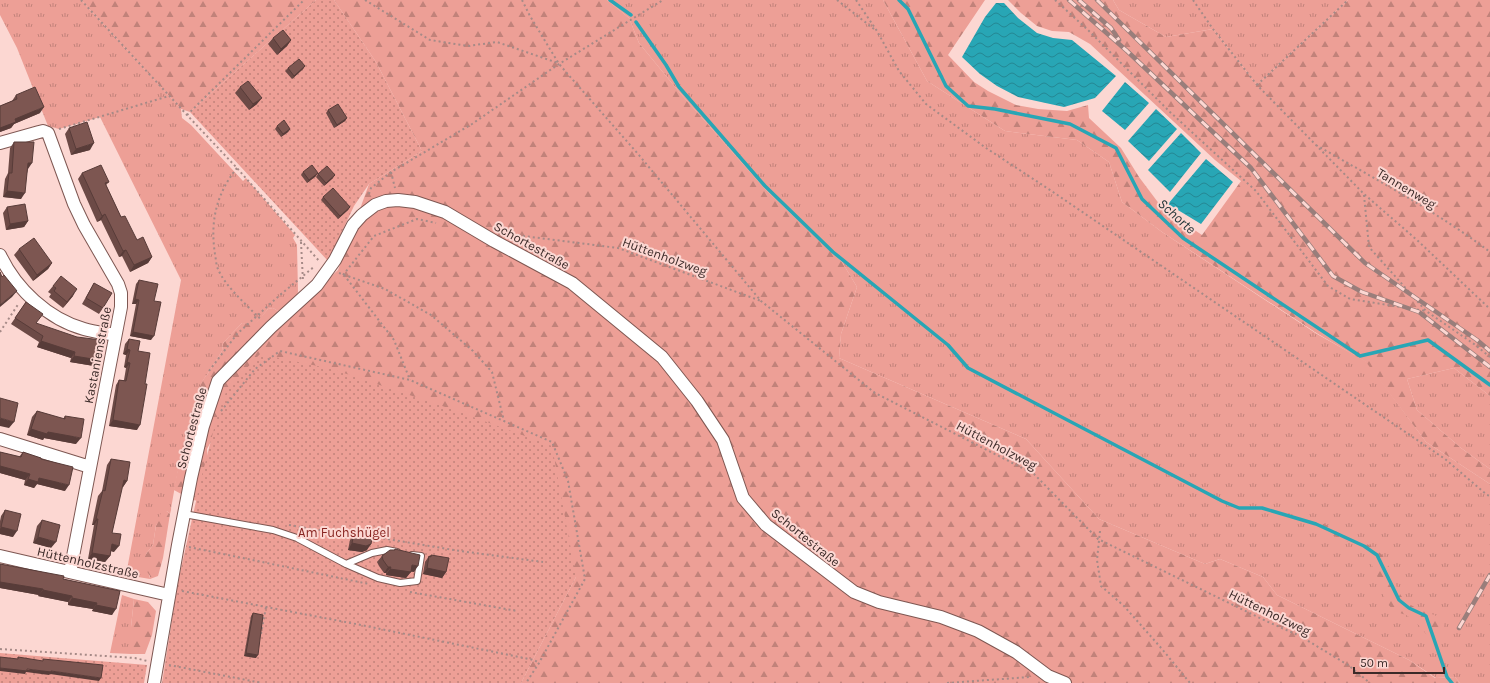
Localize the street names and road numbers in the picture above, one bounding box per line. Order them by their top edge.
street label: Tannenweg [1375,165,1440,212]
street label: Schortestraße [491,219,572,273]
street label: Hüttenholzweg [620,234,710,279]
street label: Kastanienstraße [81,305,114,405]
street label: Schortestraße [173,385,210,471]
street label: Hüttenholzweg [954,418,1040,473]
street label: Schortestraße [768,505,843,570]
street label: Hüttenholzstraße [36,543,140,582]
street label: Hüttenholzweg [1226,586,1314,639]

